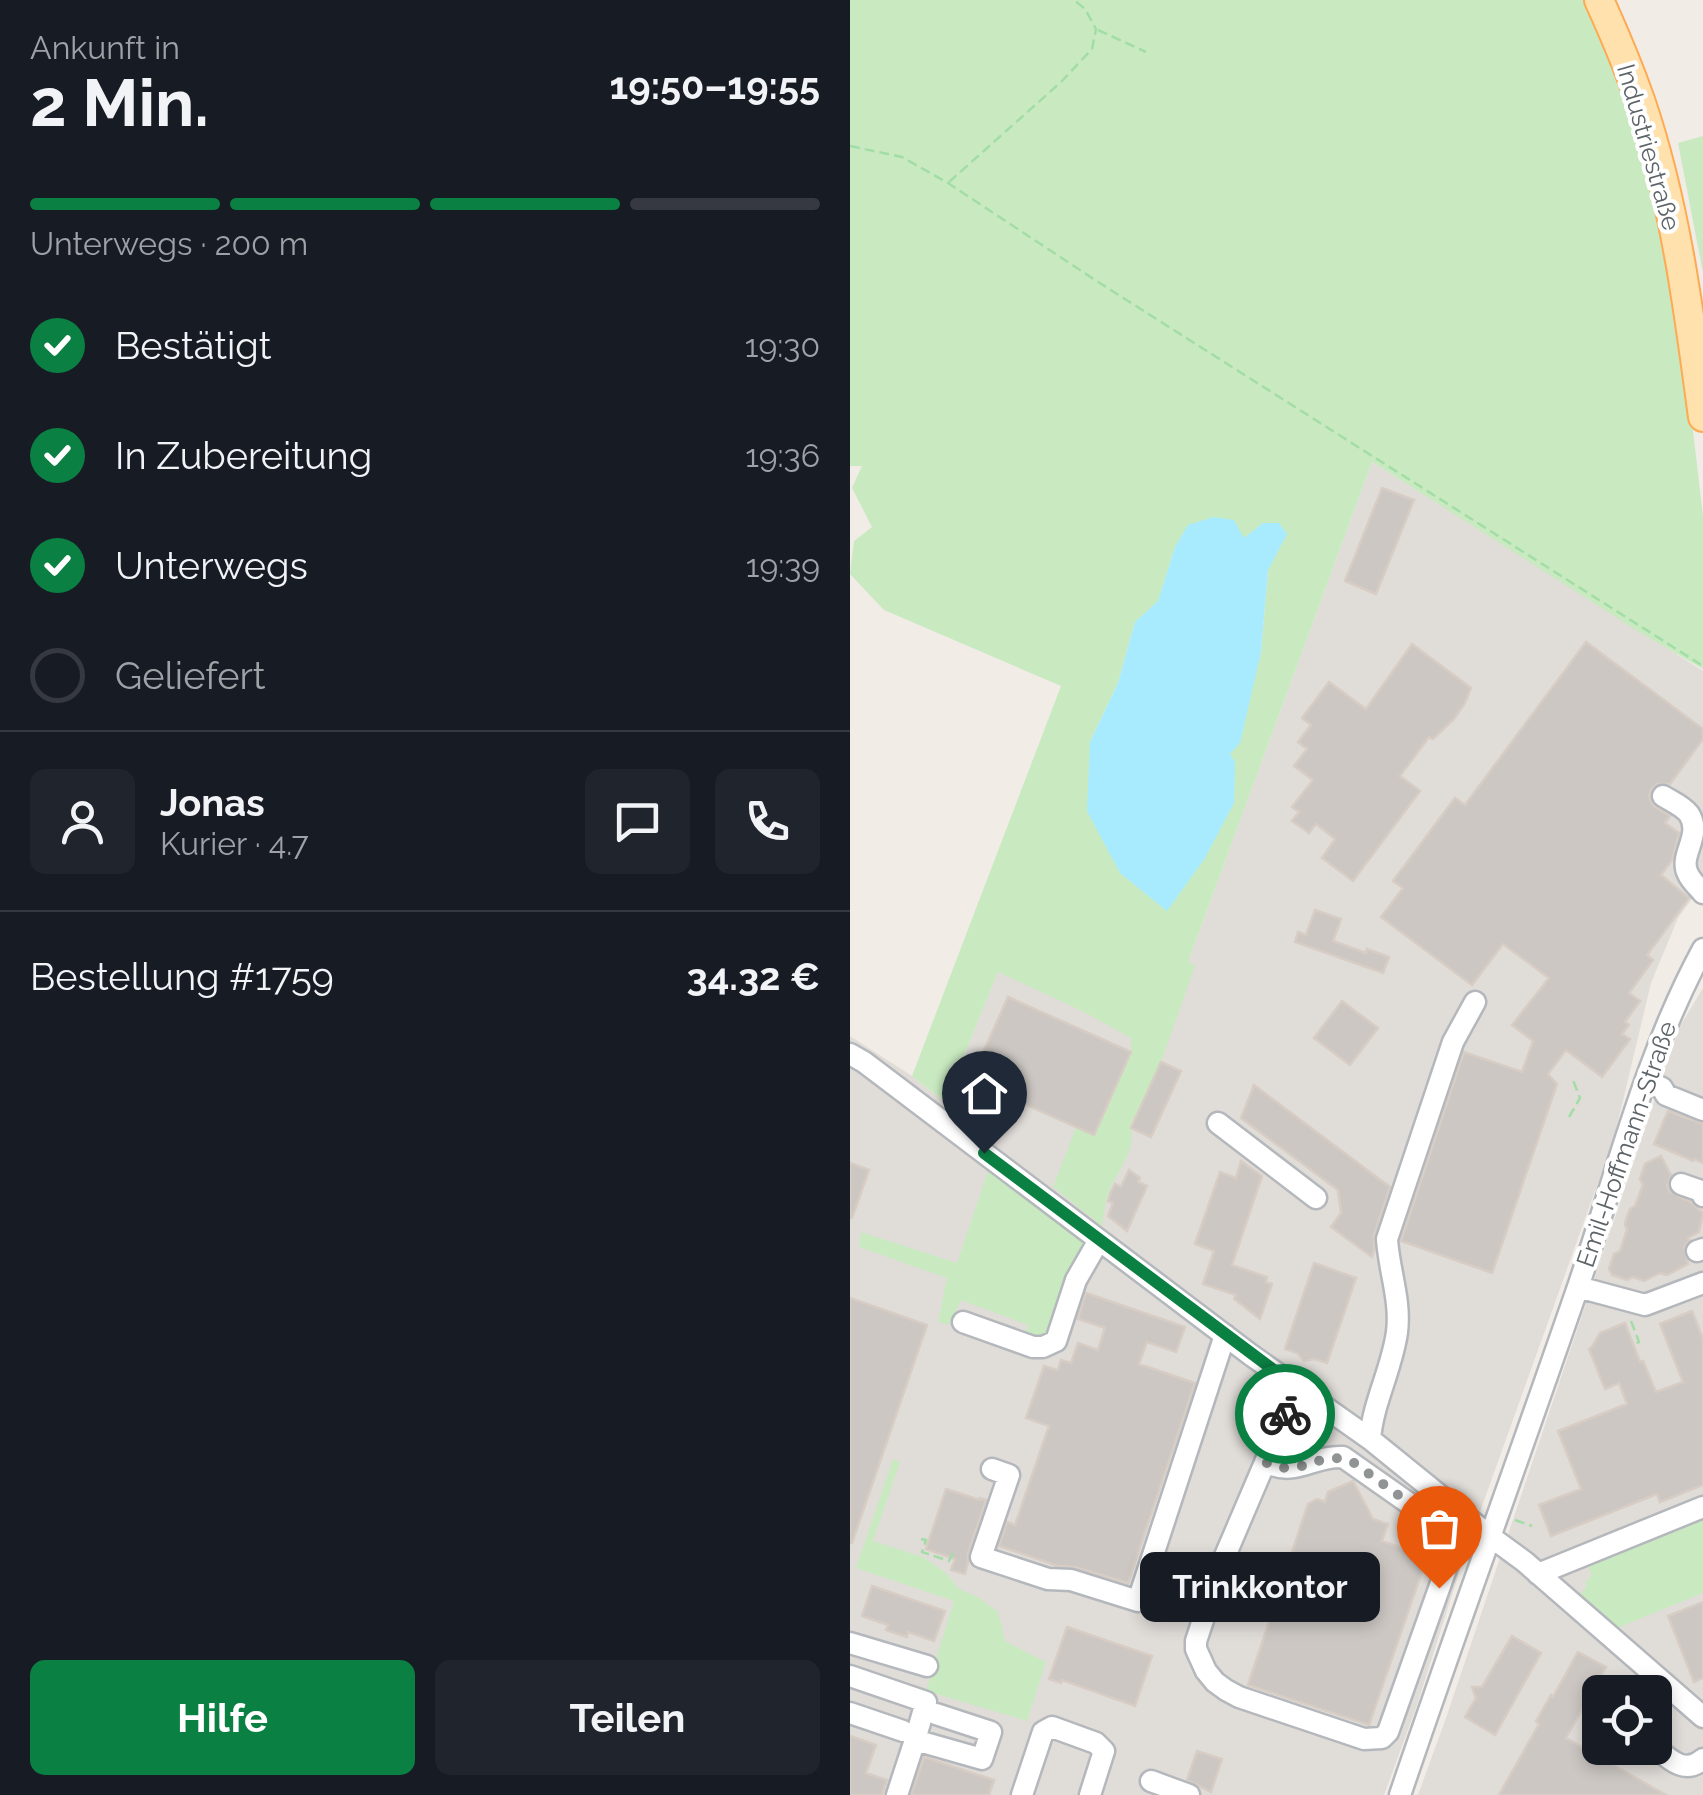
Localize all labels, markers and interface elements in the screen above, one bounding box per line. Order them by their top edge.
text: Ankunft in [30,29,180,66]
street label: Industriestraße [1611,60,1687,234]
text: 19:50–19:55 [610,63,820,108]
text: 2 Min. [30,65,209,141]
text: Unterwegs · 200 m [30,225,308,262]
icon: check [30,318,85,373]
text: Bestätigt [115,323,272,368]
text: 19:30 [745,327,820,364]
icon: check [30,428,85,483]
text: In Zubereitung [115,433,372,478]
text: 19:36 [745,437,820,474]
icon: check [30,538,85,593]
text: Unterwegs [115,543,308,588]
text: 19:39 [746,547,820,584]
text: Geliefert [115,653,266,698]
button: person [30,769,135,874]
button: chat [585,769,690,874]
button: phone [715,769,820,874]
text: Jonas [160,780,265,825]
text: Kurier · 4.7 [160,825,309,862]
text: Bestellung #1759 [30,954,334,999]
text: 34.32 € [686,954,820,999]
street label: Emil-Hoffmann-Straße [1570,1017,1682,1271]
pin [942,1051,1027,1154]
icon: home [957,1066,1012,1121]
courier [1235,1364,1335,1464]
icon: bike [1258,1387,1313,1442]
pin [1397,1486,1482,1589]
icon: bag [1412,1501,1467,1556]
callout: Trinkkontor [1139,1553,1379,1623]
text: Trinkkontor [1172,1568,1348,1605]
button: Hilfe [30,1660,415,1775]
button: Teilen [435,1660,820,1775]
map controls [1582,1675,1672,1765]
button: locate [1582,1675,1672,1765]

